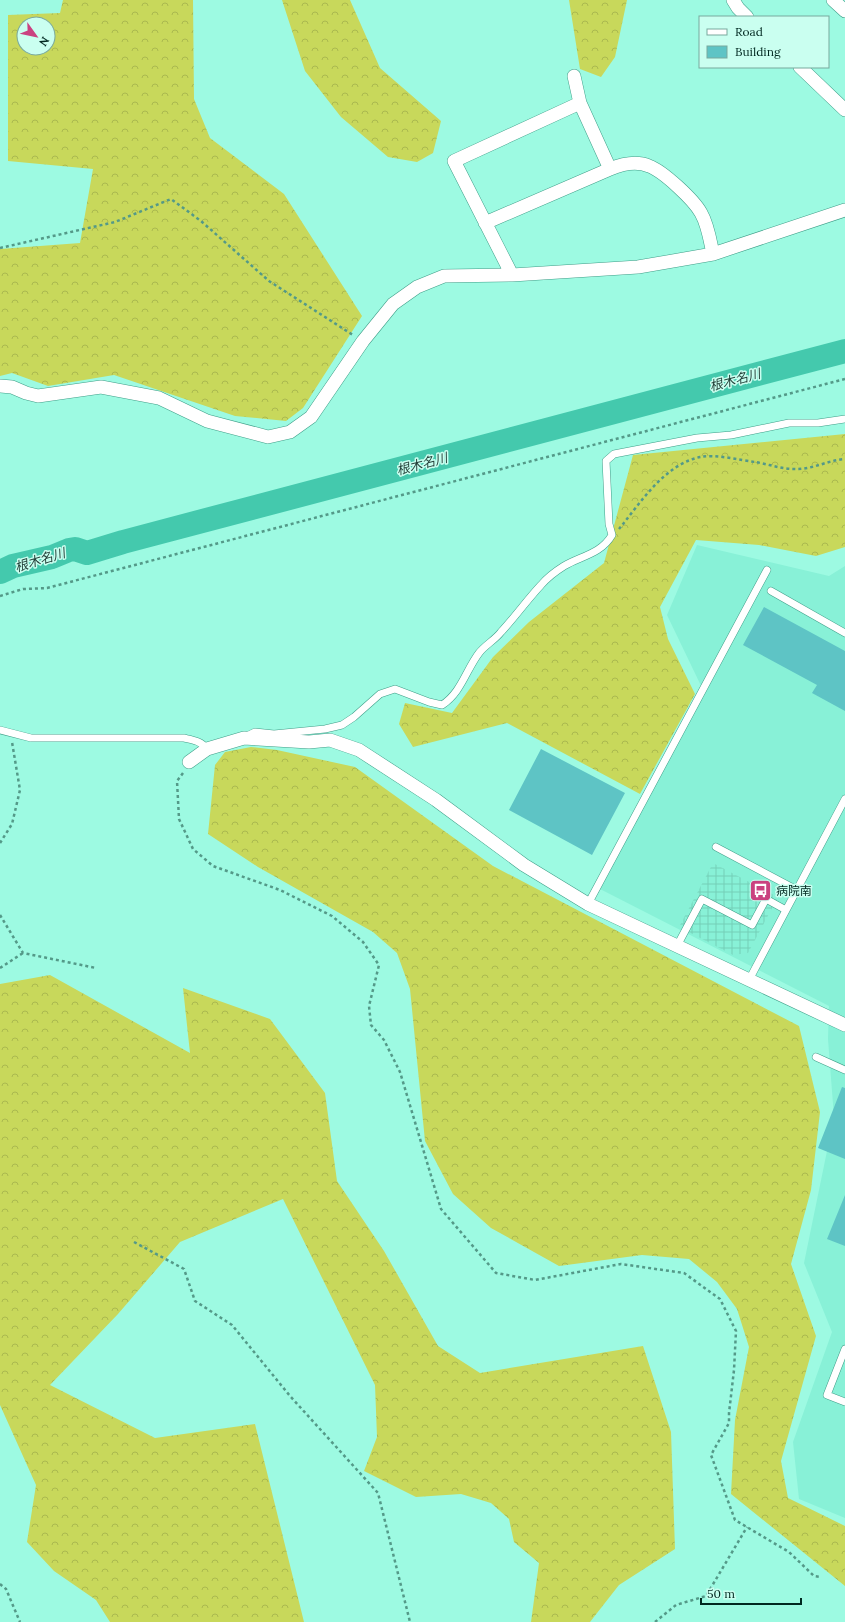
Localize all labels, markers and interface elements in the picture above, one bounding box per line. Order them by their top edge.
north arrow [16,16,56,56]
legend [699,16,829,68]
text: Road [735,24,763,39]
text: N [36,34,53,49]
text: Building [735,44,781,59]
water label: 根木名川 [708,365,764,395]
water label: 根木名川 [395,449,451,479]
water label: 根木名川 [13,544,69,576]
bus stop icon: 病院南 [747,877,773,903]
place label: 病院南 [776,883,812,898]
scale bar [701,1580,801,1606]
text: 50 m [707,1586,735,1601]

